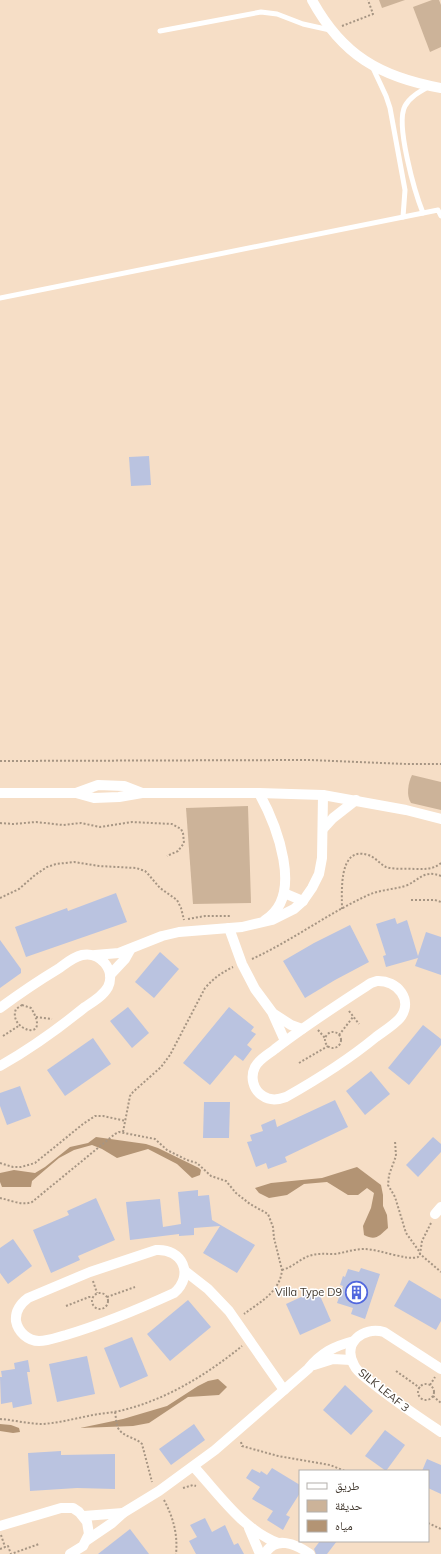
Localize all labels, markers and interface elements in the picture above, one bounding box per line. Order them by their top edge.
building icon: Villa Type D9 [344,1279,370,1305]
place label: Villa Type D9 [275,1285,342,1299]
street label: SILK LEAF 3 [356,1365,412,1415]
legend [299,1470,429,1542]
text: طريق [335,1478,360,1493]
text: حديقة [335,1498,363,1513]
text: مياه [335,1518,353,1533]

